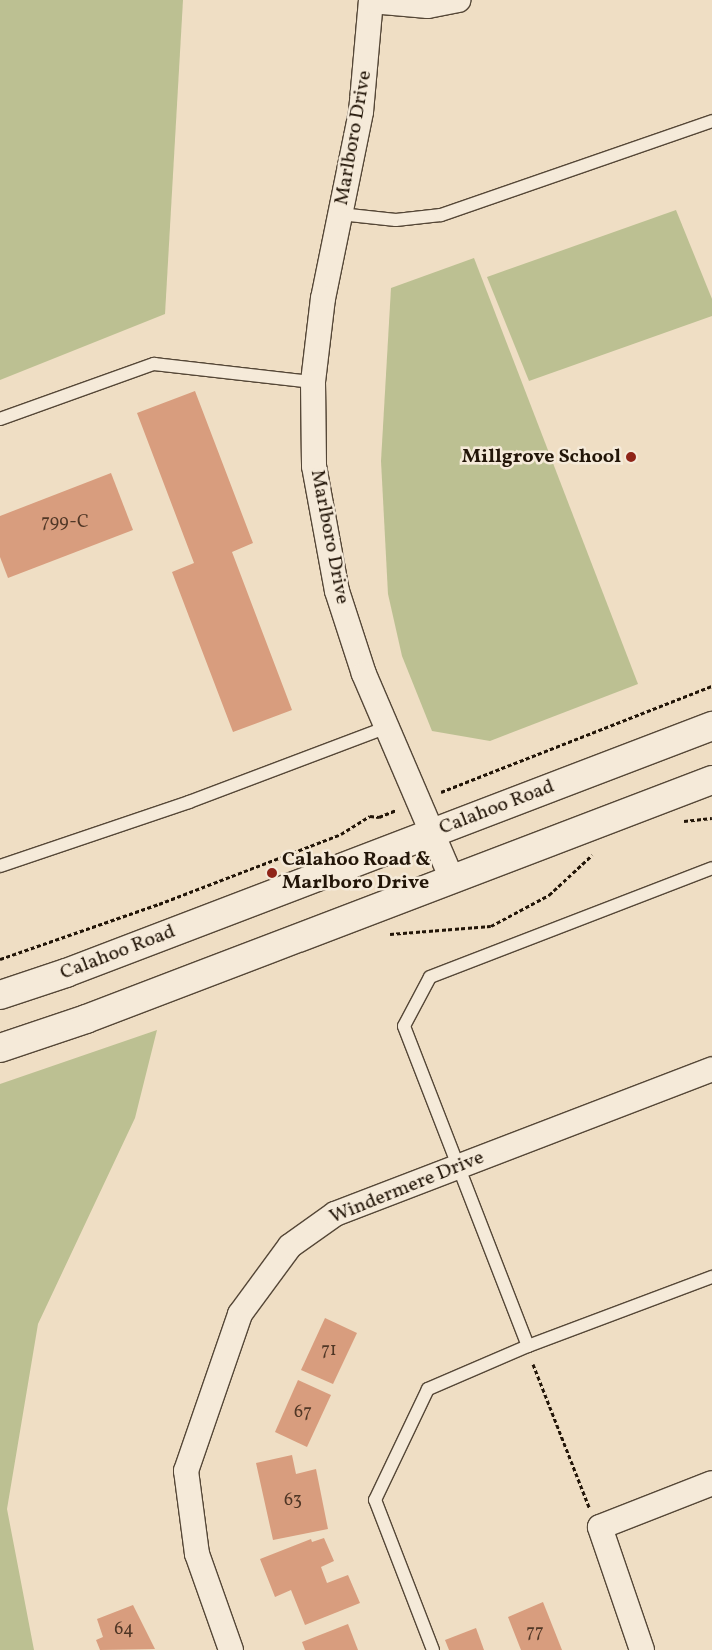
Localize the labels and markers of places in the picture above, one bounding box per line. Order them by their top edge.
place label: Millgrove School [462,445,621,469]
marker: Millgrove School [625,451,637,463]
place label: Calahoo Road & Marlboro Drive [282,849,431,896]
marker: Calahoo Road & Marlboro Drive [266,867,278,879]

